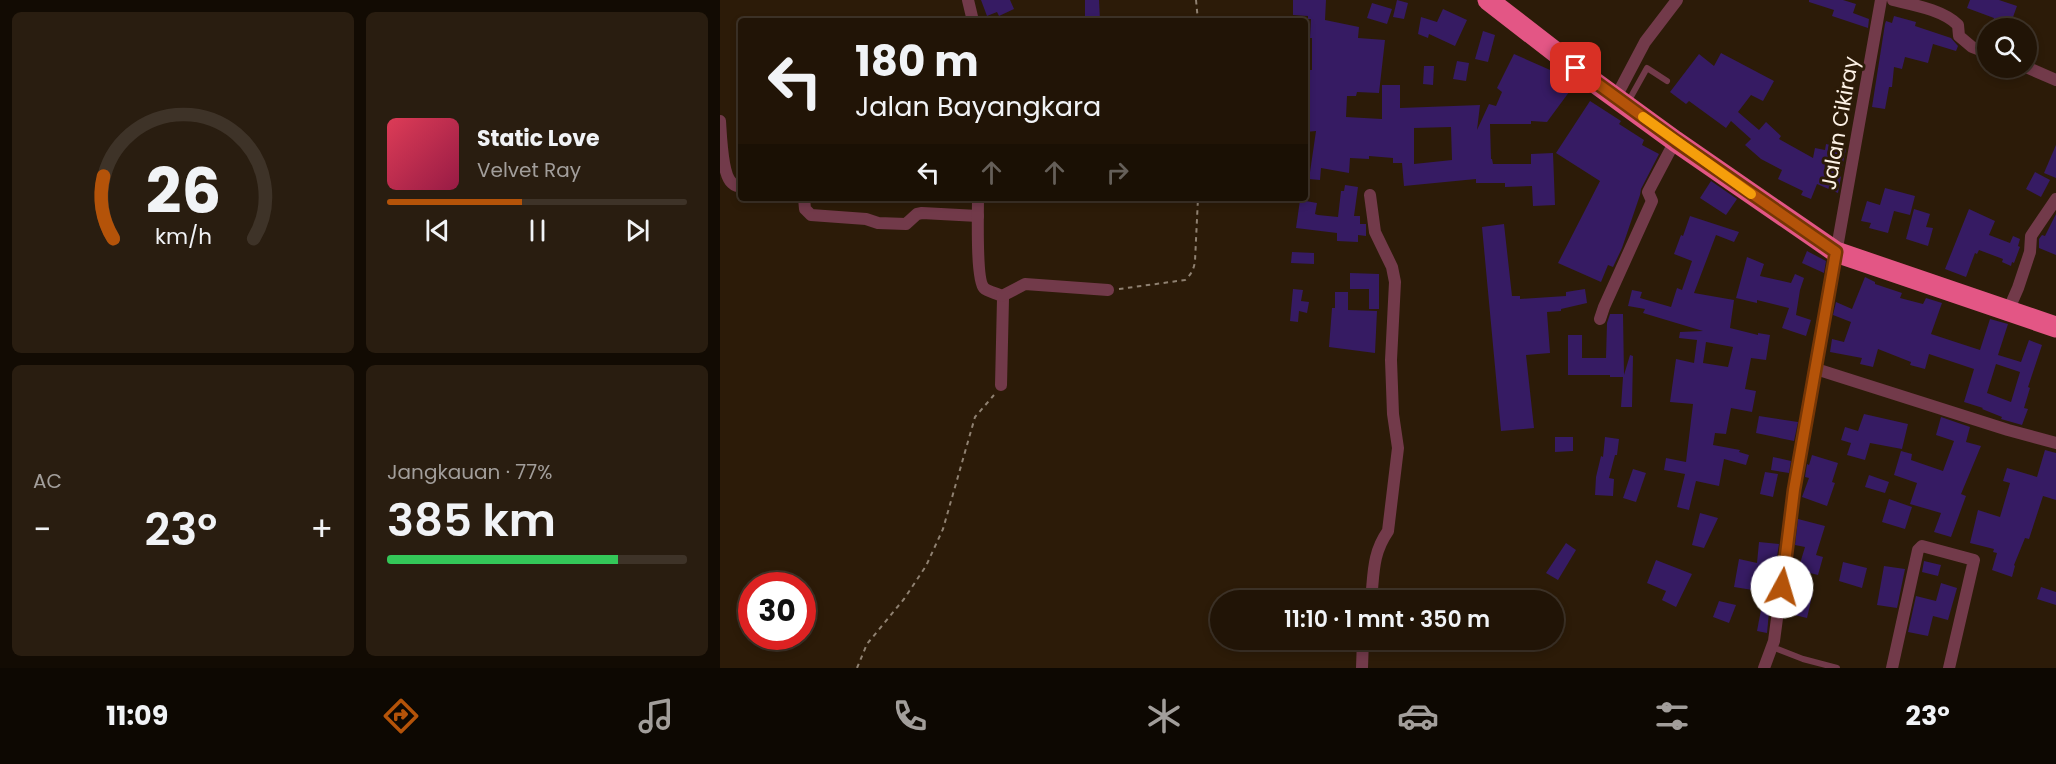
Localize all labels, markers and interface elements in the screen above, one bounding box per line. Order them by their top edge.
map controls [1977,18,2037,78]
button: search [1977,18,2037,78]
text: 180 m [855,32,979,91]
icon: left [756,42,834,120]
pin [1550,42,1601,93]
icon: arrive [1559,51,1592,84]
street label: Jalan Cikiray [1814,54,1866,192]
text: Jalan Bayangkara [855,88,1101,125]
text: Static Love [477,123,600,154]
text: 26 [145,148,221,236]
text: Velvet Ray [477,156,581,184]
icon: left [912,156,945,189]
icon: ahead [975,156,1008,189]
icon: ahead [1038,156,1071,189]
icon: right [1101,156,1134,189]
icon: previous [421,214,454,247]
icon: pause [521,214,554,247]
icon: next [621,214,654,247]
text: km/h [154,222,212,253]
text: Jangkauan · 77% [387,458,552,486]
text: AC [33,467,62,495]
text: 385 km [387,489,556,552]
text: 23° [144,498,217,561]
text: − [33,506,51,553]
text: + [310,506,333,553]
position arrow [1750,555,1814,619]
speed limit sign: 30 [738,572,816,650]
text: 11:10 · 1 mnt · 350 m [1284,604,1490,635]
icon: directions [380,695,422,737]
icon: music [635,695,677,737]
icon: phone [889,695,931,737]
icon: climate [1143,695,1185,737]
icon: car [1397,695,1439,737]
icon: filters [1651,695,1693,737]
text: 11:09 [106,697,168,734]
text: 23° [1906,697,1950,734]

